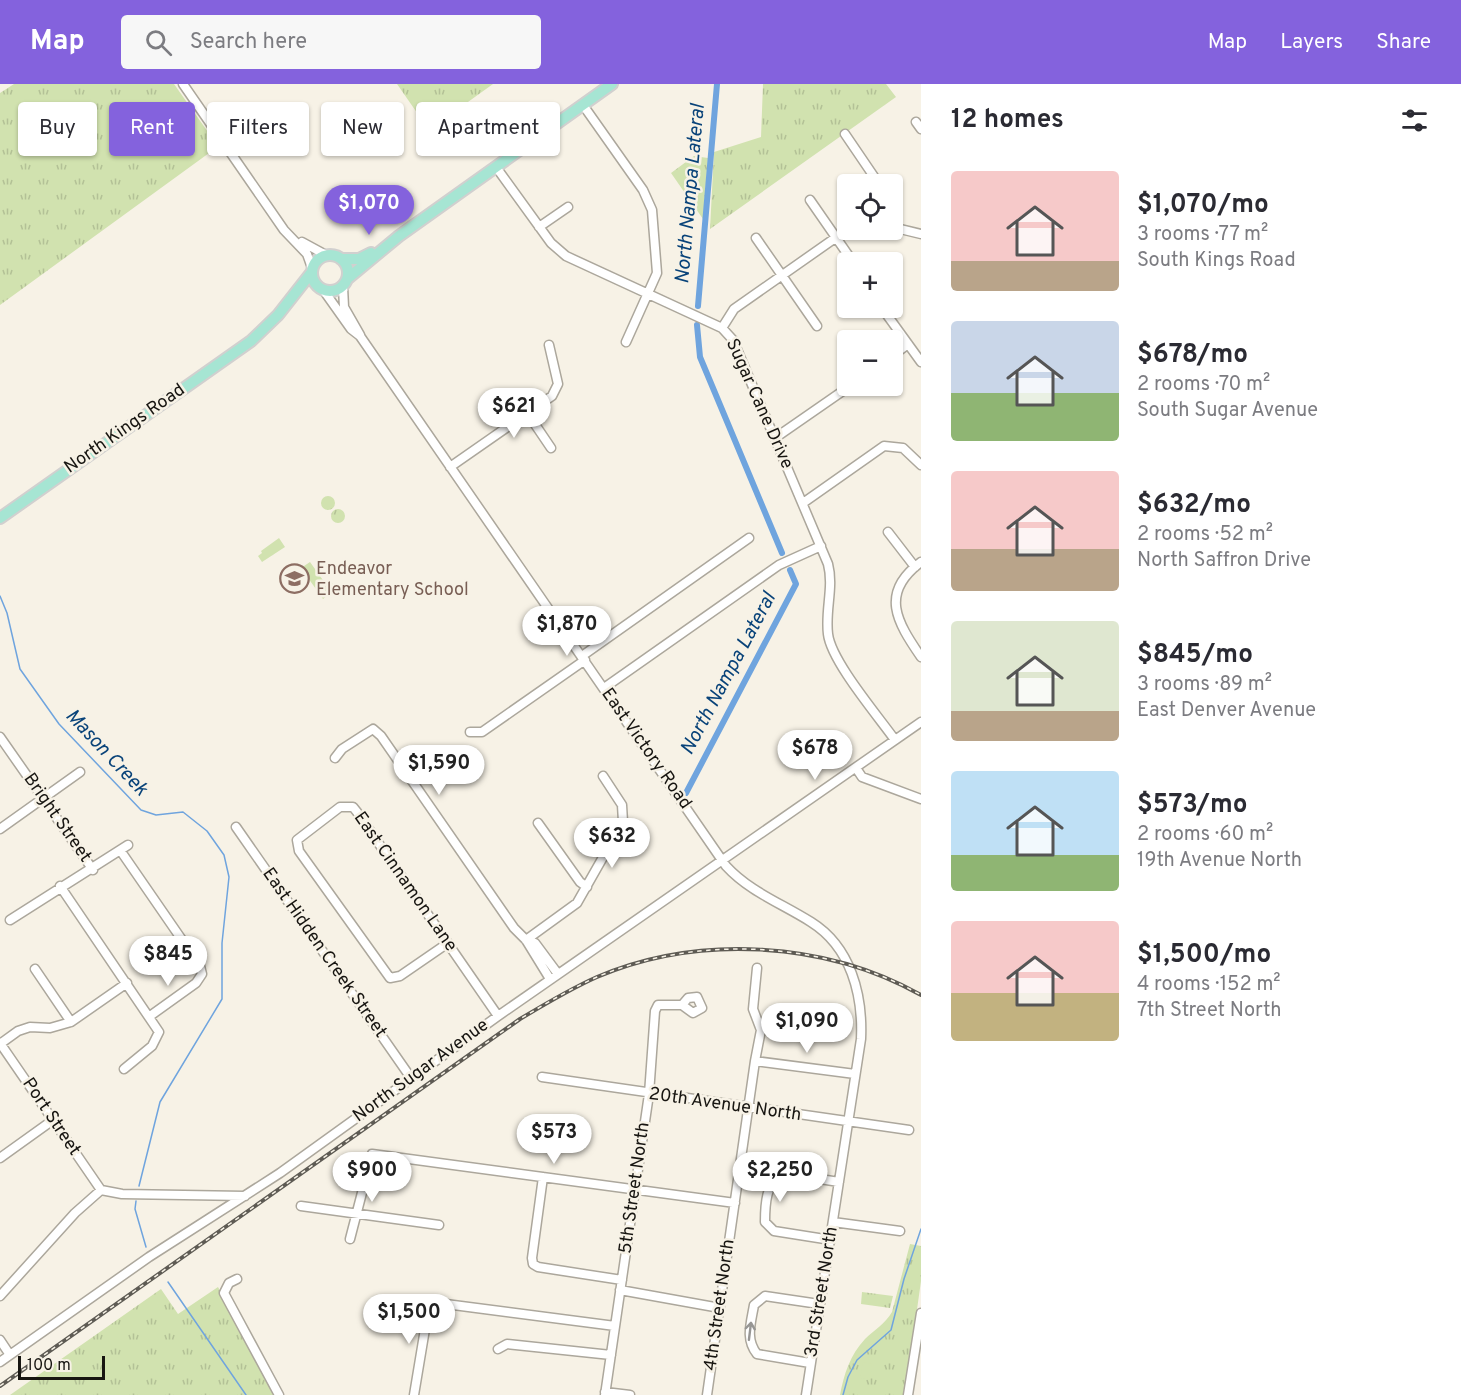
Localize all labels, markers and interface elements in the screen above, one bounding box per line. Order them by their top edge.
search box [121,15,541,69]
text: Map [30,24,85,60]
icon: search [142,26,175,59]
text: Search here [190,29,307,56]
text: Map [1208,29,1247,56]
text: Layers [1280,29,1343,56]
text: Share [1376,29,1431,56]
chip: Buy [18,102,97,156]
chip: Rent [109,102,195,156]
chip: Filters [207,102,309,156]
chip: New [321,102,404,156]
chip: Apartment [416,102,560,156]
water label: North Nampa Lateral [670,102,712,285]
text: 12 homes [951,104,1064,137]
icon: filters [1398,104,1431,137]
map controls [837,174,903,396]
button: locate [837,174,903,240]
pin: $1,070 [320,185,418,236]
text: $1,070/mo [1137,189,1269,222]
text: $1,070 [338,191,400,217]
icon: home [999,195,1071,267]
text: 3 rooms · 77 m² [1137,222,1268,248]
text: South Kings Road [1137,248,1296,274]
button: + [837,252,903,318]
button: − [837,330,903,396]
street label: Sugar Cane Drive [720,335,798,473]
text: $678/mo [1137,339,1248,372]
icon: home [999,345,1071,417]
text: 2 rooms · 70 m² [1137,372,1270,398]
street label: North Kings Road [60,379,190,479]
pin: $621 [478,388,550,439]
text: $621 [492,394,536,420]
text: South Sugar Avenue [1137,398,1318,424]
text: $632/mo [1137,489,1251,522]
icon: home [999,495,1071,567]
text: 2 rooms · 52 m² [1137,522,1273,548]
text: North Saffron Drive [1137,548,1311,574]
place label: Endeavor Elementary School [316,558,469,602]
school or university icon: Endeavor Elementary School [279,563,311,595]
water label: North Nampa Lateral [675,588,783,760]
pin: $1,870 [518,606,616,657]
text: $1,870 [536,612,598,638]
text: $845/mo [1137,639,1253,672]
icon: home [999,645,1071,717]
text: 3 rooms · 89 m² [1137,672,1272,698]
street label: East Victory Road [596,684,696,814]
text: East Denver Avenue [1137,698,1316,724]
water label: Mason Creek [59,704,154,803]
pin: $678 [779,730,851,781]
text: $678 [791,736,839,762]
pin: $1,590 [390,745,488,796]
text: $1,590 [408,751,471,777]
street label: Bright Street [18,769,96,867]
text: $573/mo [1137,789,1248,822]
icon: home [999,795,1071,867]
street label: East Cinnamon Lane [348,808,462,956]
pin: $632 [576,818,648,869]
text: 2 rooms · 60 m² [1137,822,1273,848]
text: $632 [588,824,636,850]
text: 19th Avenue North [1137,848,1302,874]
street label: East Hidden Creek Street [257,864,391,1042]
pin: $845 [132,936,204,987]
text: $1,500/mo [1137,939,1271,972]
text: $845 [143,942,193,968]
icon: home [999,945,1071,1017]
text: 4 rooms · 152 m² [1137,972,1281,998]
text: 7th Street North [1137,998,1281,1024]
pin: $1,090 [758,1003,856,1054]
text: $1,090 [775,1009,839,1035]
street label: North Sugar Avenue [349,1014,493,1128]
street label: Port Street [17,1074,85,1160]
street label: 20th Avenue North [647,1083,803,1127]
pin: $573 [518,1114,590,1165]
text: $573 [531,1120,577,1146]
street label: 5th Street North [614,1121,656,1255]
pin: $900 [336,1152,408,1203]
pin: $2,250 [731,1152,829,1203]
text: $900 [347,1158,397,1184]
text: $2,250 [747,1158,813,1184]
street label: 3rd Street North [800,1225,844,1359]
street label: 4th Street North [699,1238,741,1372]
pin: $1,500 [360,1294,458,1345]
text: $1,500 [377,1300,441,1326]
one-way arrow [745,1322,756,1342]
scale bar [18,1353,105,1380]
text: 100 m [27,1356,71,1376]

